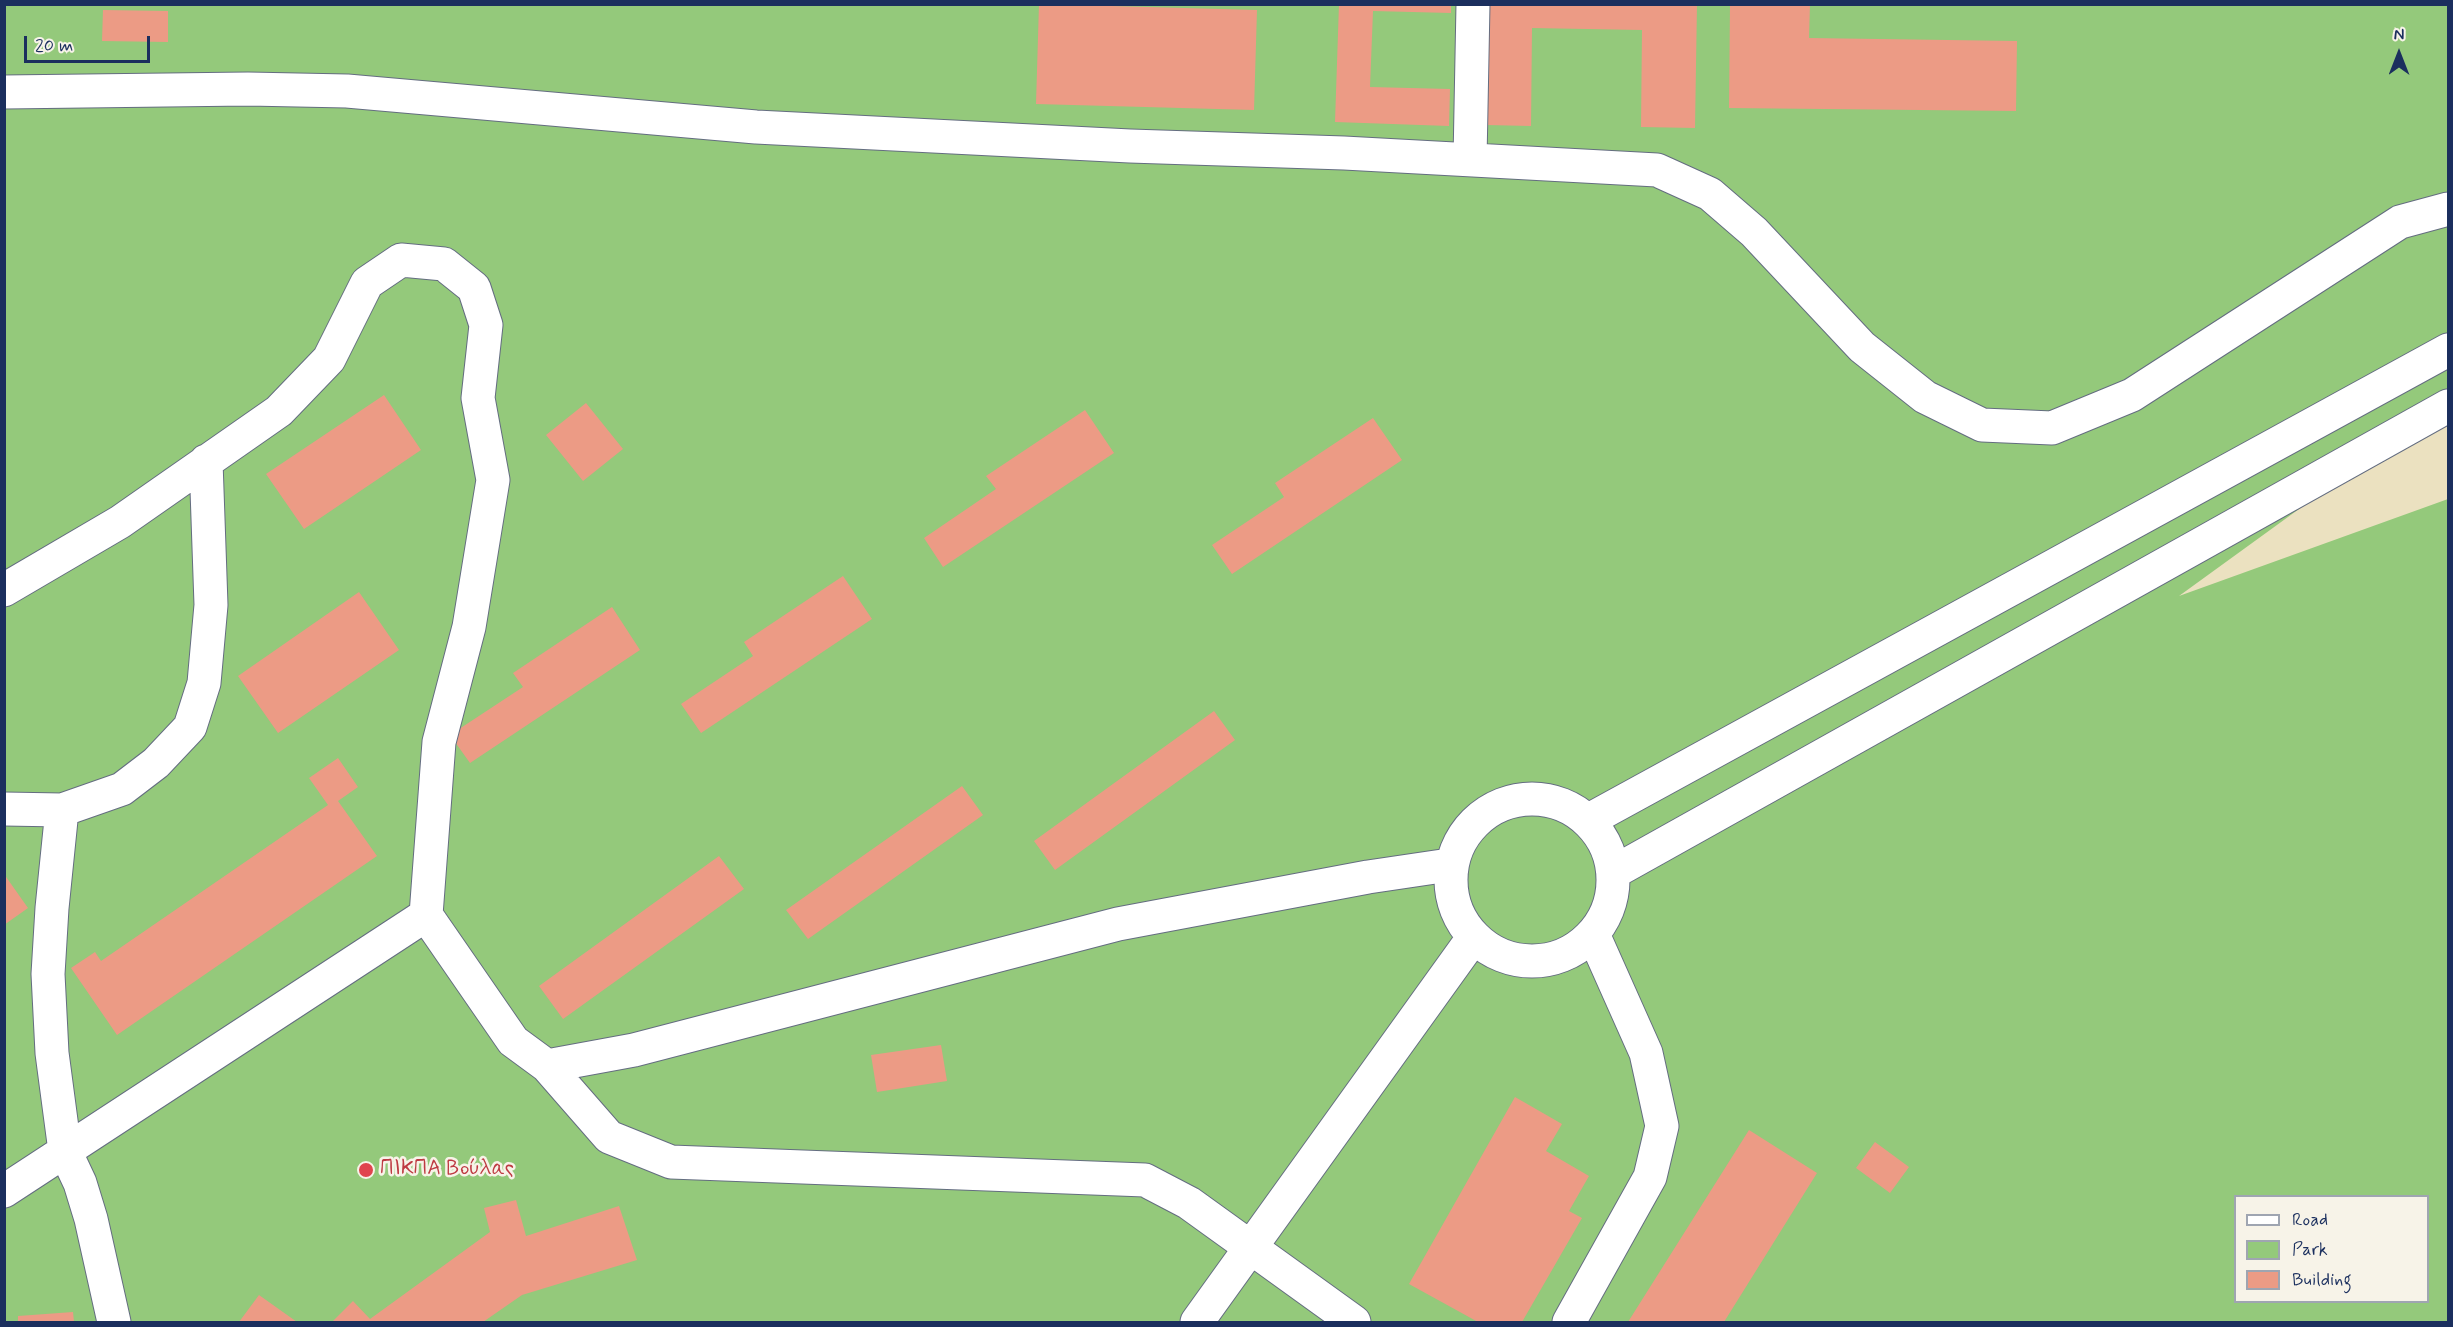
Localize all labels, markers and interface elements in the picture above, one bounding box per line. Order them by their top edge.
scale bar [27,24,153,62]
north arrow [2369,24,2429,84]
text: N [2394,25,2404,46]
text: 20 m [35,34,73,58]
place label: ΠΙΚΠΑ Βούλας [380,1157,514,1183]
marker: ΠΙΚΠΑ Βούλας [357,1161,375,1179]
legend [2234,1195,2429,1303]
text: Road [2292,1208,2328,1232]
text: Park [2292,1238,2328,1262]
text: Building [2292,1268,2352,1292]

